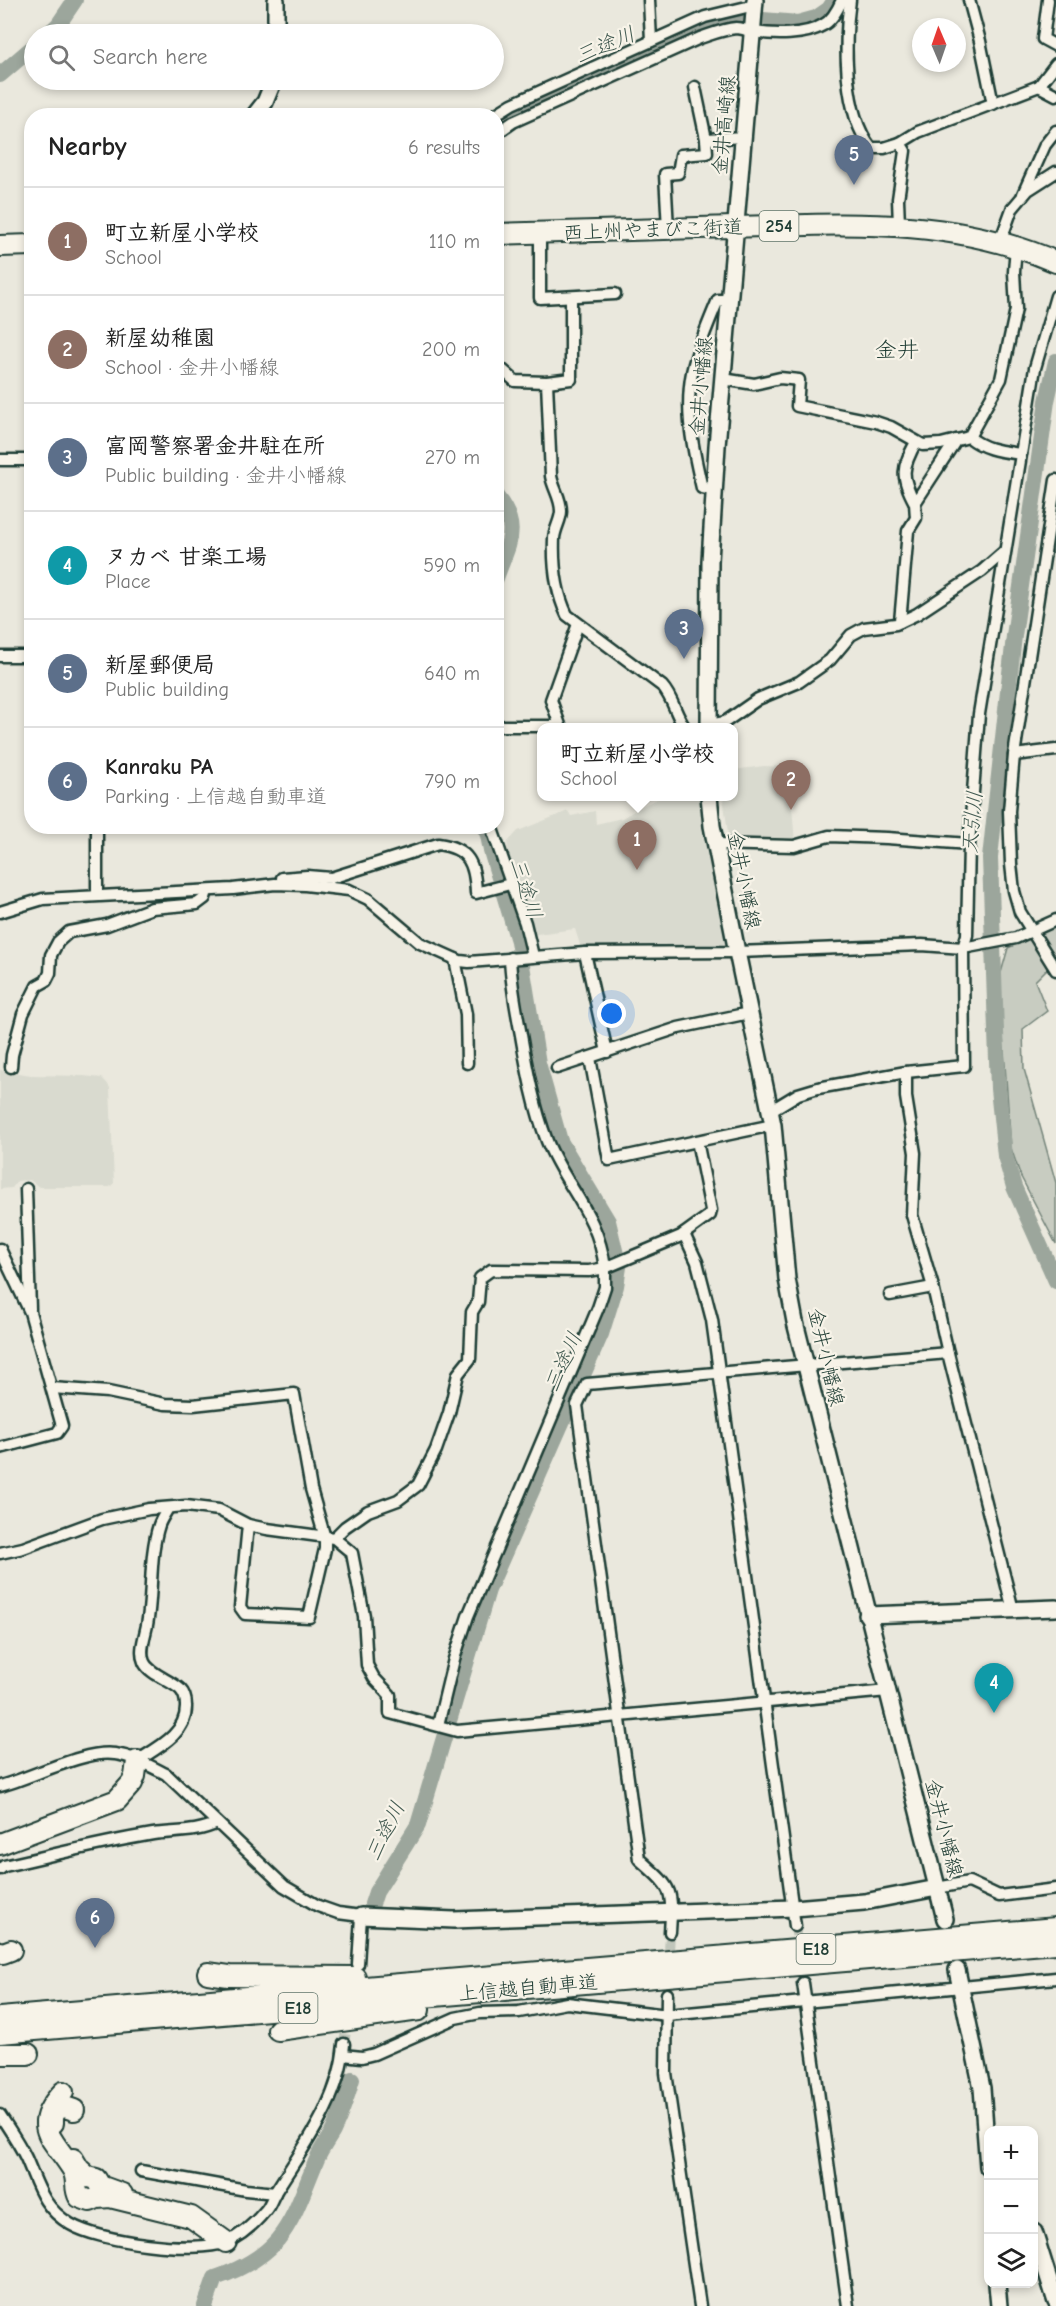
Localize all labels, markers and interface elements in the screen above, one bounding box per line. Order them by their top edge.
north arrow [912,18,966,72]
water label: 三途川 [571,22,639,68]
search box [24,24,504,90]
icon: search [45,41,78,74]
text: Search here [93,44,208,70]
street label: 金井高崎線 [708,74,740,176]
text: Nearby [48,132,127,162]
text: 6 results [408,136,480,159]
pin: 5 [834,136,874,185]
road number: 254 [760,211,798,241]
street label: 西上州やまびこ街道 [563,215,743,245]
text: 町立新屋小学校 [105,220,259,246]
text: 1 [64,230,71,253]
text: 110 m [429,230,480,253]
text: School [105,246,162,269]
text: 新屋幼稚園 [105,325,215,351]
street label: 金井小幡線 [685,335,717,437]
district label: 金井 [875,337,919,363]
text: 2 [63,338,72,361]
text: 200 m [422,338,480,361]
text: School · 金井小幡線 [105,356,279,379]
text: 富岡警察署金井駐在所 [105,433,325,459]
text: 3 [63,446,72,469]
text: 270 m [425,446,480,469]
text: Public building · 金井小幡線 [105,464,346,487]
text: ヌカベ 甘楽工場 [105,544,267,570]
text: 4 [63,554,72,577]
text: 590 m [423,554,480,577]
text: Place [105,570,151,593]
pin: 3 [664,610,704,659]
text: 新屋郵便局 [105,652,215,678]
text: 5 [62,662,73,685]
text: 640 m [424,662,480,685]
text: Public building [105,678,229,701]
popup [537,723,738,801]
text: 町立新屋小学校 [560,741,715,767]
text: Kanraku PA [105,754,213,780]
pin: 2 [772,760,810,810]
text: School [560,767,617,790]
text: 6 [62,770,73,793]
text: 790 m [425,770,480,793]
text: Parking · 上信越自動車道 [105,785,326,808]
water label: 天引川 [957,790,987,854]
pin: 1 [618,820,656,870]
street label: 金井小幡線 [723,829,765,931]
water label: 三途川 [505,854,547,922]
your location [597,999,626,1028]
street label: 金井小幡線 [804,1306,848,1408]
water label: 三途川 [539,1328,587,1396]
pin: 4 [974,1664,1014,1713]
street label: 金井小幡線 [921,1777,967,1879]
water label: 三途川 [360,1797,410,1865]
pin: 6 [76,1898,115,1948]
road number: E18 [796,1934,836,1964]
street label: 上信越自動車道 [457,1970,599,2006]
road number: E18 [278,1993,318,2023]
map controls [984,2126,1038,2288]
button: + [984,2126,1038,2180]
button: − [984,2180,1038,2234]
button: layers [984,2234,1038,2288]

